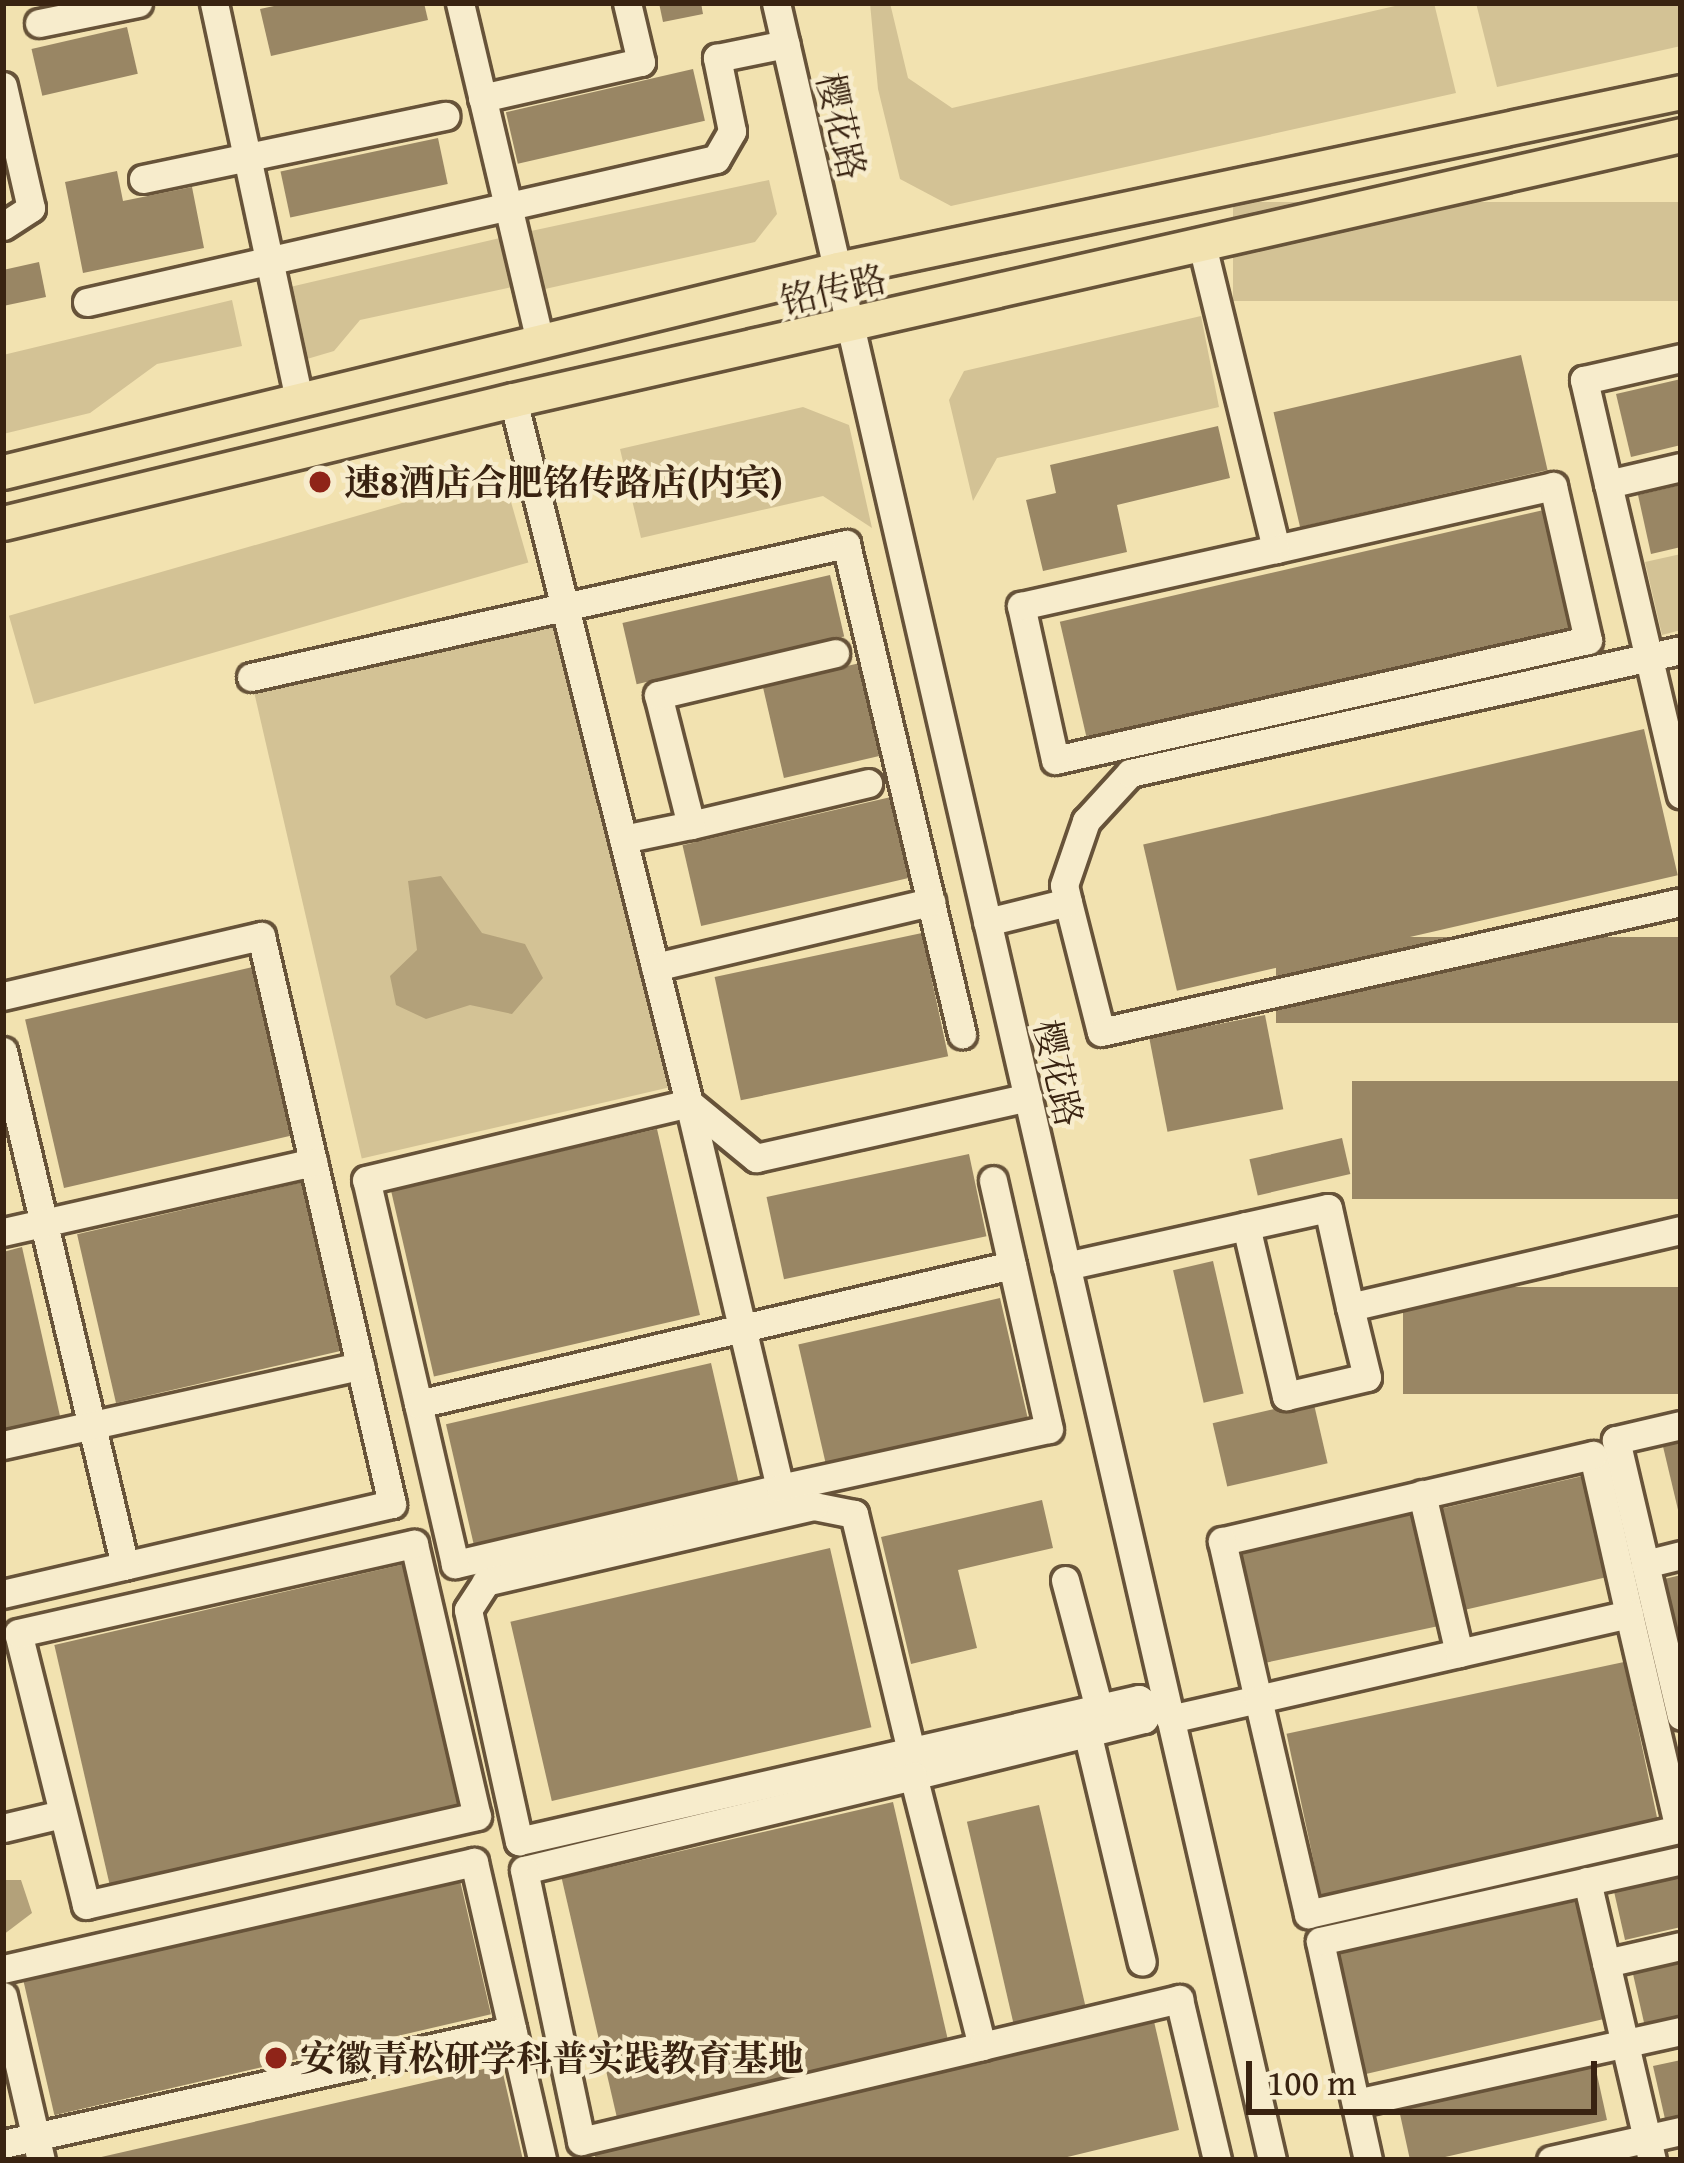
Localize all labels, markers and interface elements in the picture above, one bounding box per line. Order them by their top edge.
street label: 樱花路 [809,69,875,183]
street label: 铭传路 [776,256,890,322]
place label: 速8酒店合肥铭传路店(内宾) [344,460,783,504]
marker: 速8酒店合肥铭传路店(内宾) [307,469,333,495]
street label: 樱花路 [1026,1016,1092,1130]
place label: 安徽青松研学科普实践教育基地 [300,2036,804,2080]
scale bar [1252,2037,1603,2111]
marker: 安徽青松研学科普实践教育基地 [263,2045,289,2071]
text: 100 m [1267,2055,1356,2108]

